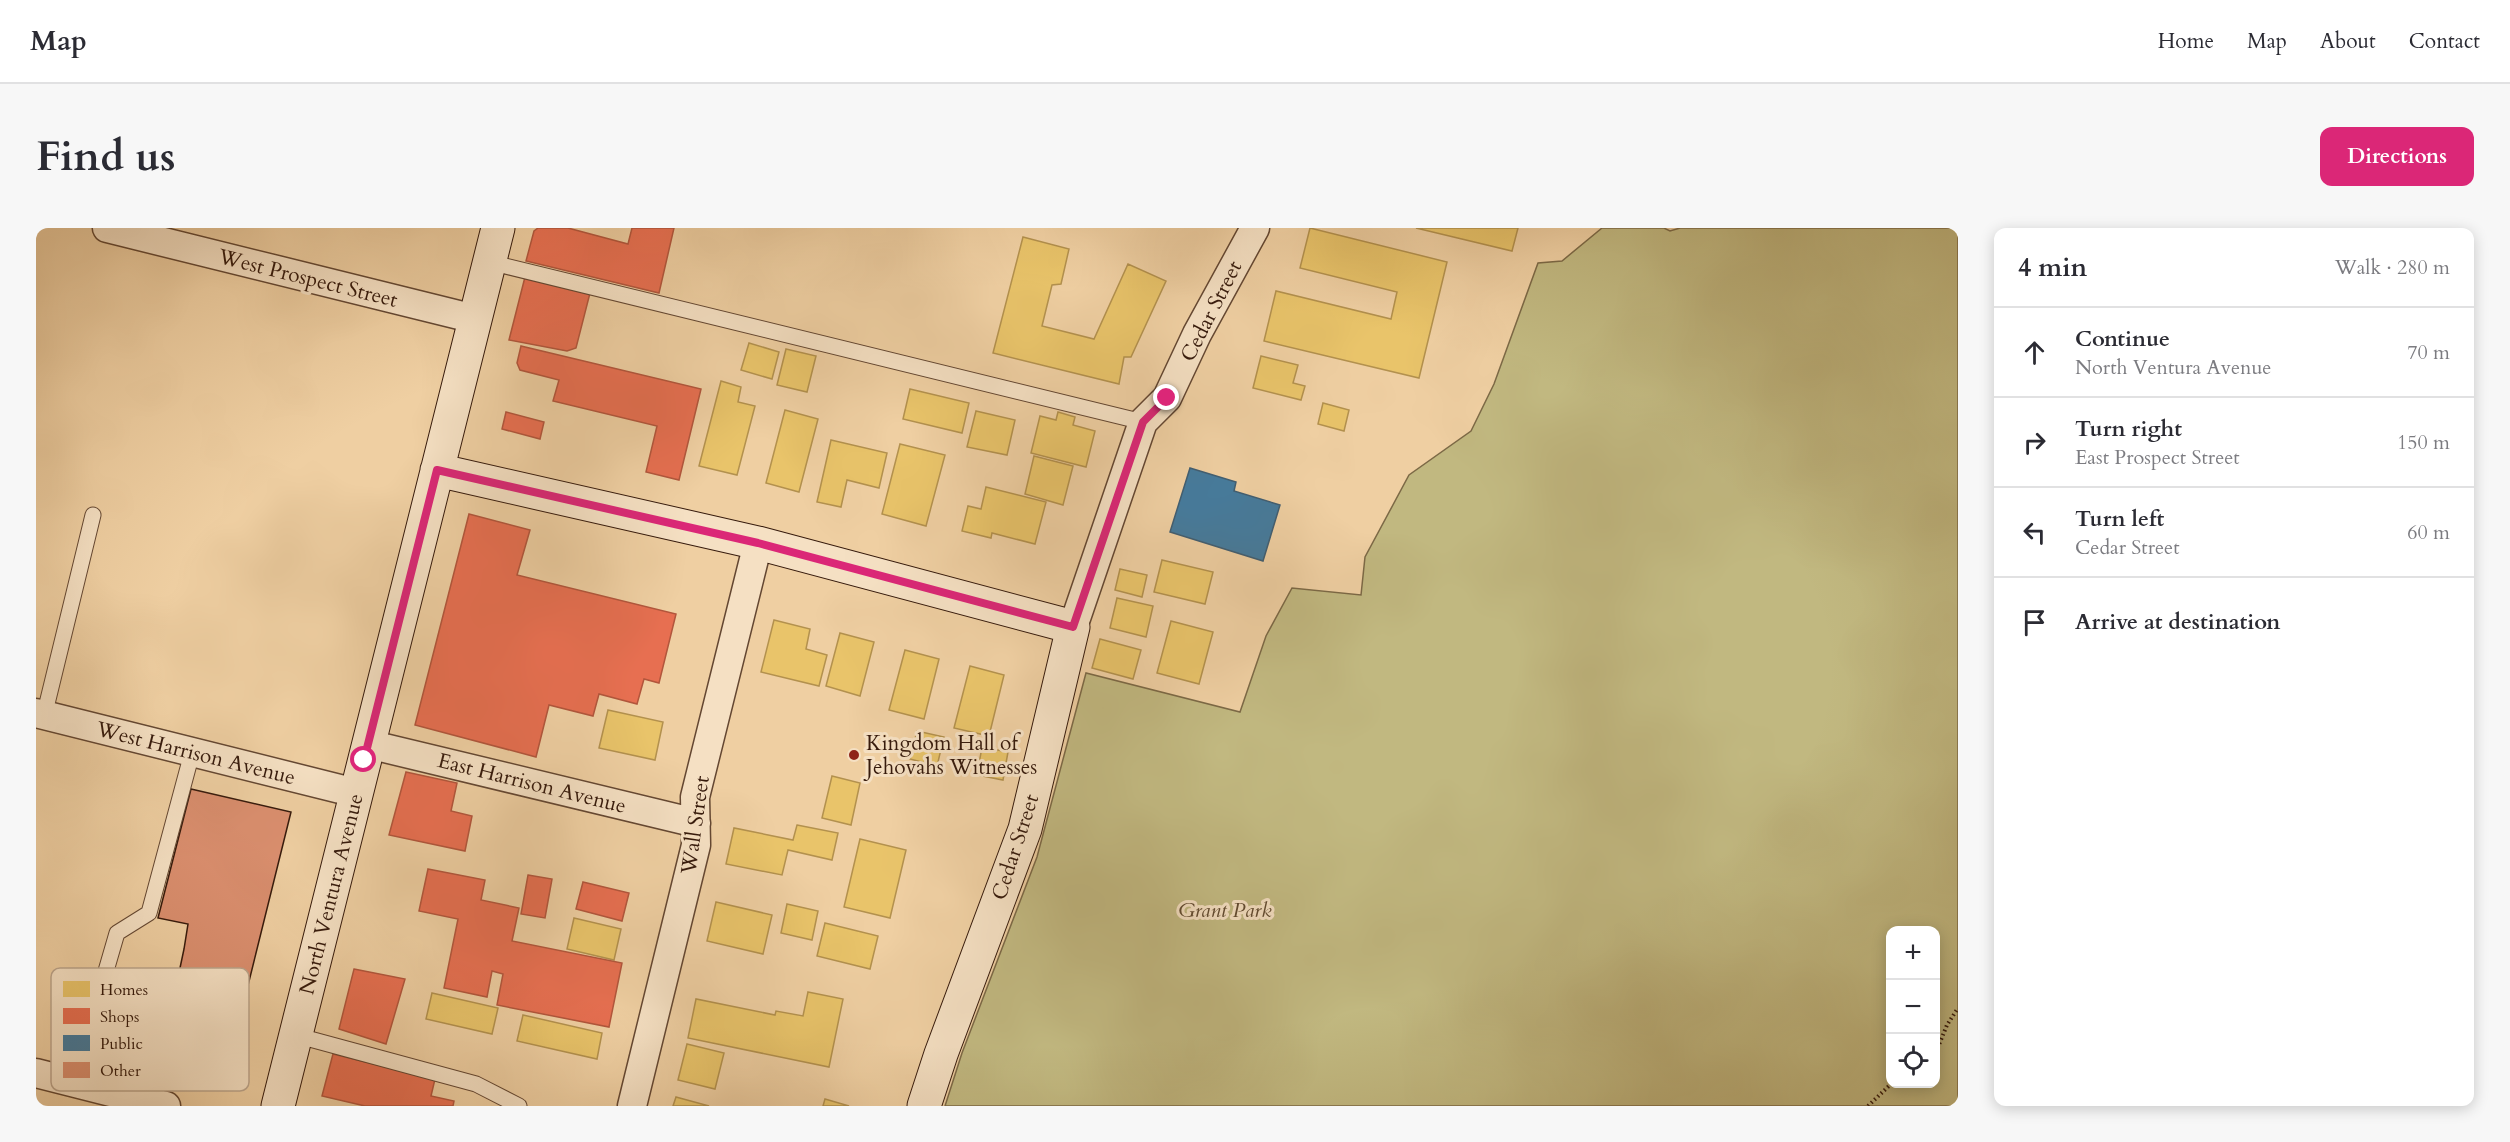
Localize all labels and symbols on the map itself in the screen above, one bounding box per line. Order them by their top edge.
street label: West Prospect Street [214,242,401,315]
street label: Cedar Street [1174,255,1249,367]
route end [1153,384,1179,410]
street label: West Harrison Avenue [92,715,298,792]
place label: Kingdom Hall of Jehovahs Witnesses [863,729,1037,782]
route start [350,746,376,772]
street label: East Harrison Avenue [435,746,629,821]
marker: Kingdom Hall of Jehovahs Witnesses [847,748,861,762]
street label: Wall Street [674,774,717,877]
street label: Cedar Street [985,790,1046,904]
street label: North Ventura Avenue [292,791,371,998]
park label: Grant Park [1178,896,1272,925]
legend [51,968,249,1091]
text: Homes [100,979,148,1001]
text: Shops [100,1006,139,1028]
text: Public [100,1033,143,1055]
text: Other [100,1060,141,1082]

